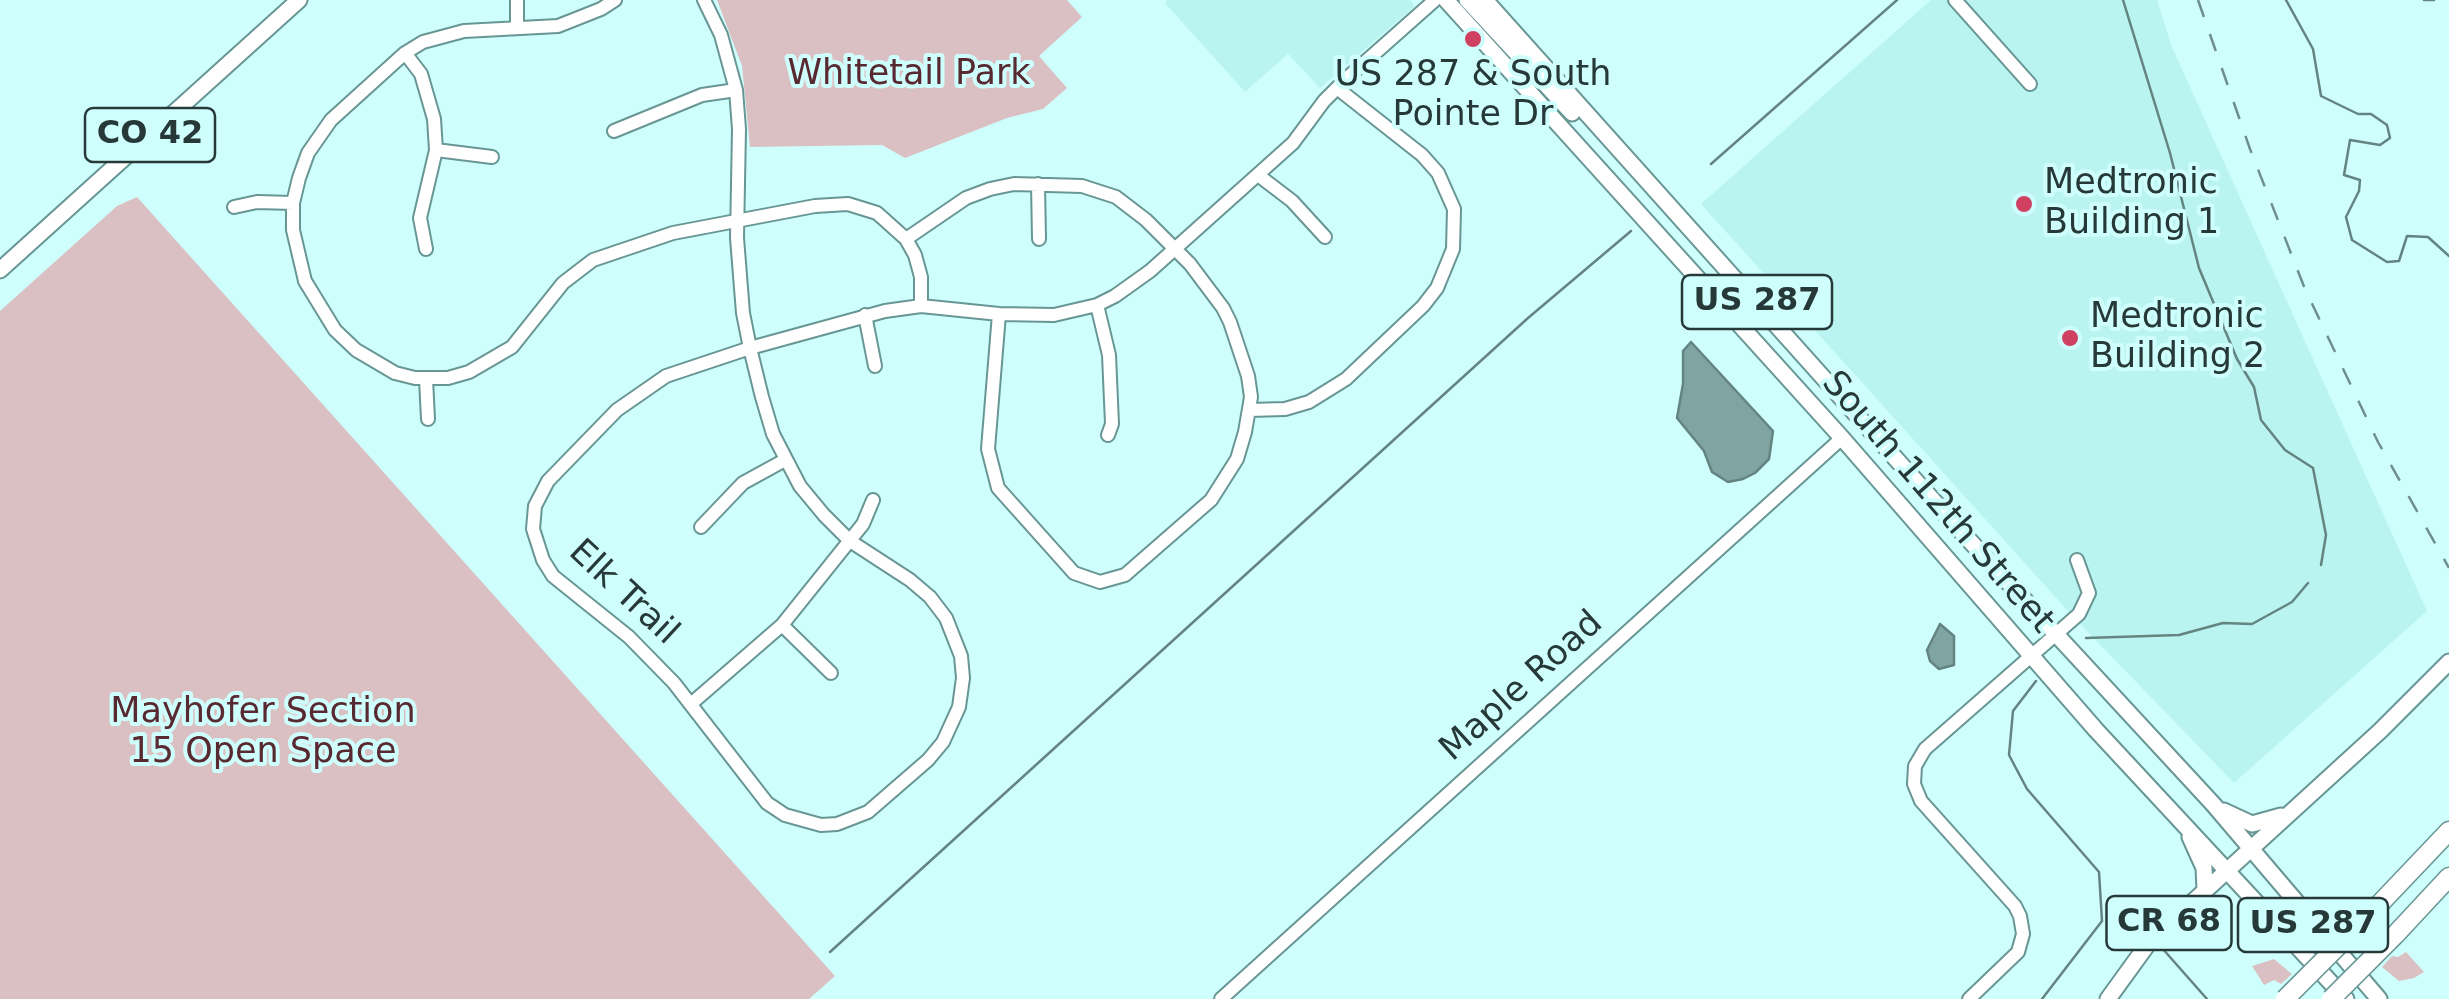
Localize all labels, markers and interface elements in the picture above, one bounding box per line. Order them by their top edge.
marker: US 287 & South Pointe Dr [1462,28,1484,50]
park label: Whitetail Park [787,54,1031,96]
place label: US 287 & South Pointe Dr [1334,55,1612,137]
road number: CO 42 [85,108,215,162]
place label: Medtronic Building 1 [2044,163,2219,245]
marker: Medtronic Building 1 [2013,193,2035,215]
road number: US 287 [1682,275,1832,329]
place label: Medtronic Building 2 [2090,297,2265,379]
marker: Medtronic Building 2 [2059,327,2081,349]
street label: South 112th Street [1812,364,2062,642]
street label: Elk Trail [559,532,687,654]
street label: Maple Road [1432,603,1612,771]
park label: Mayhofer Section 15 Open Space [110,692,416,774]
road number: CR 68 [2106,896,2232,950]
road number: US 287 [2238,898,2388,952]

